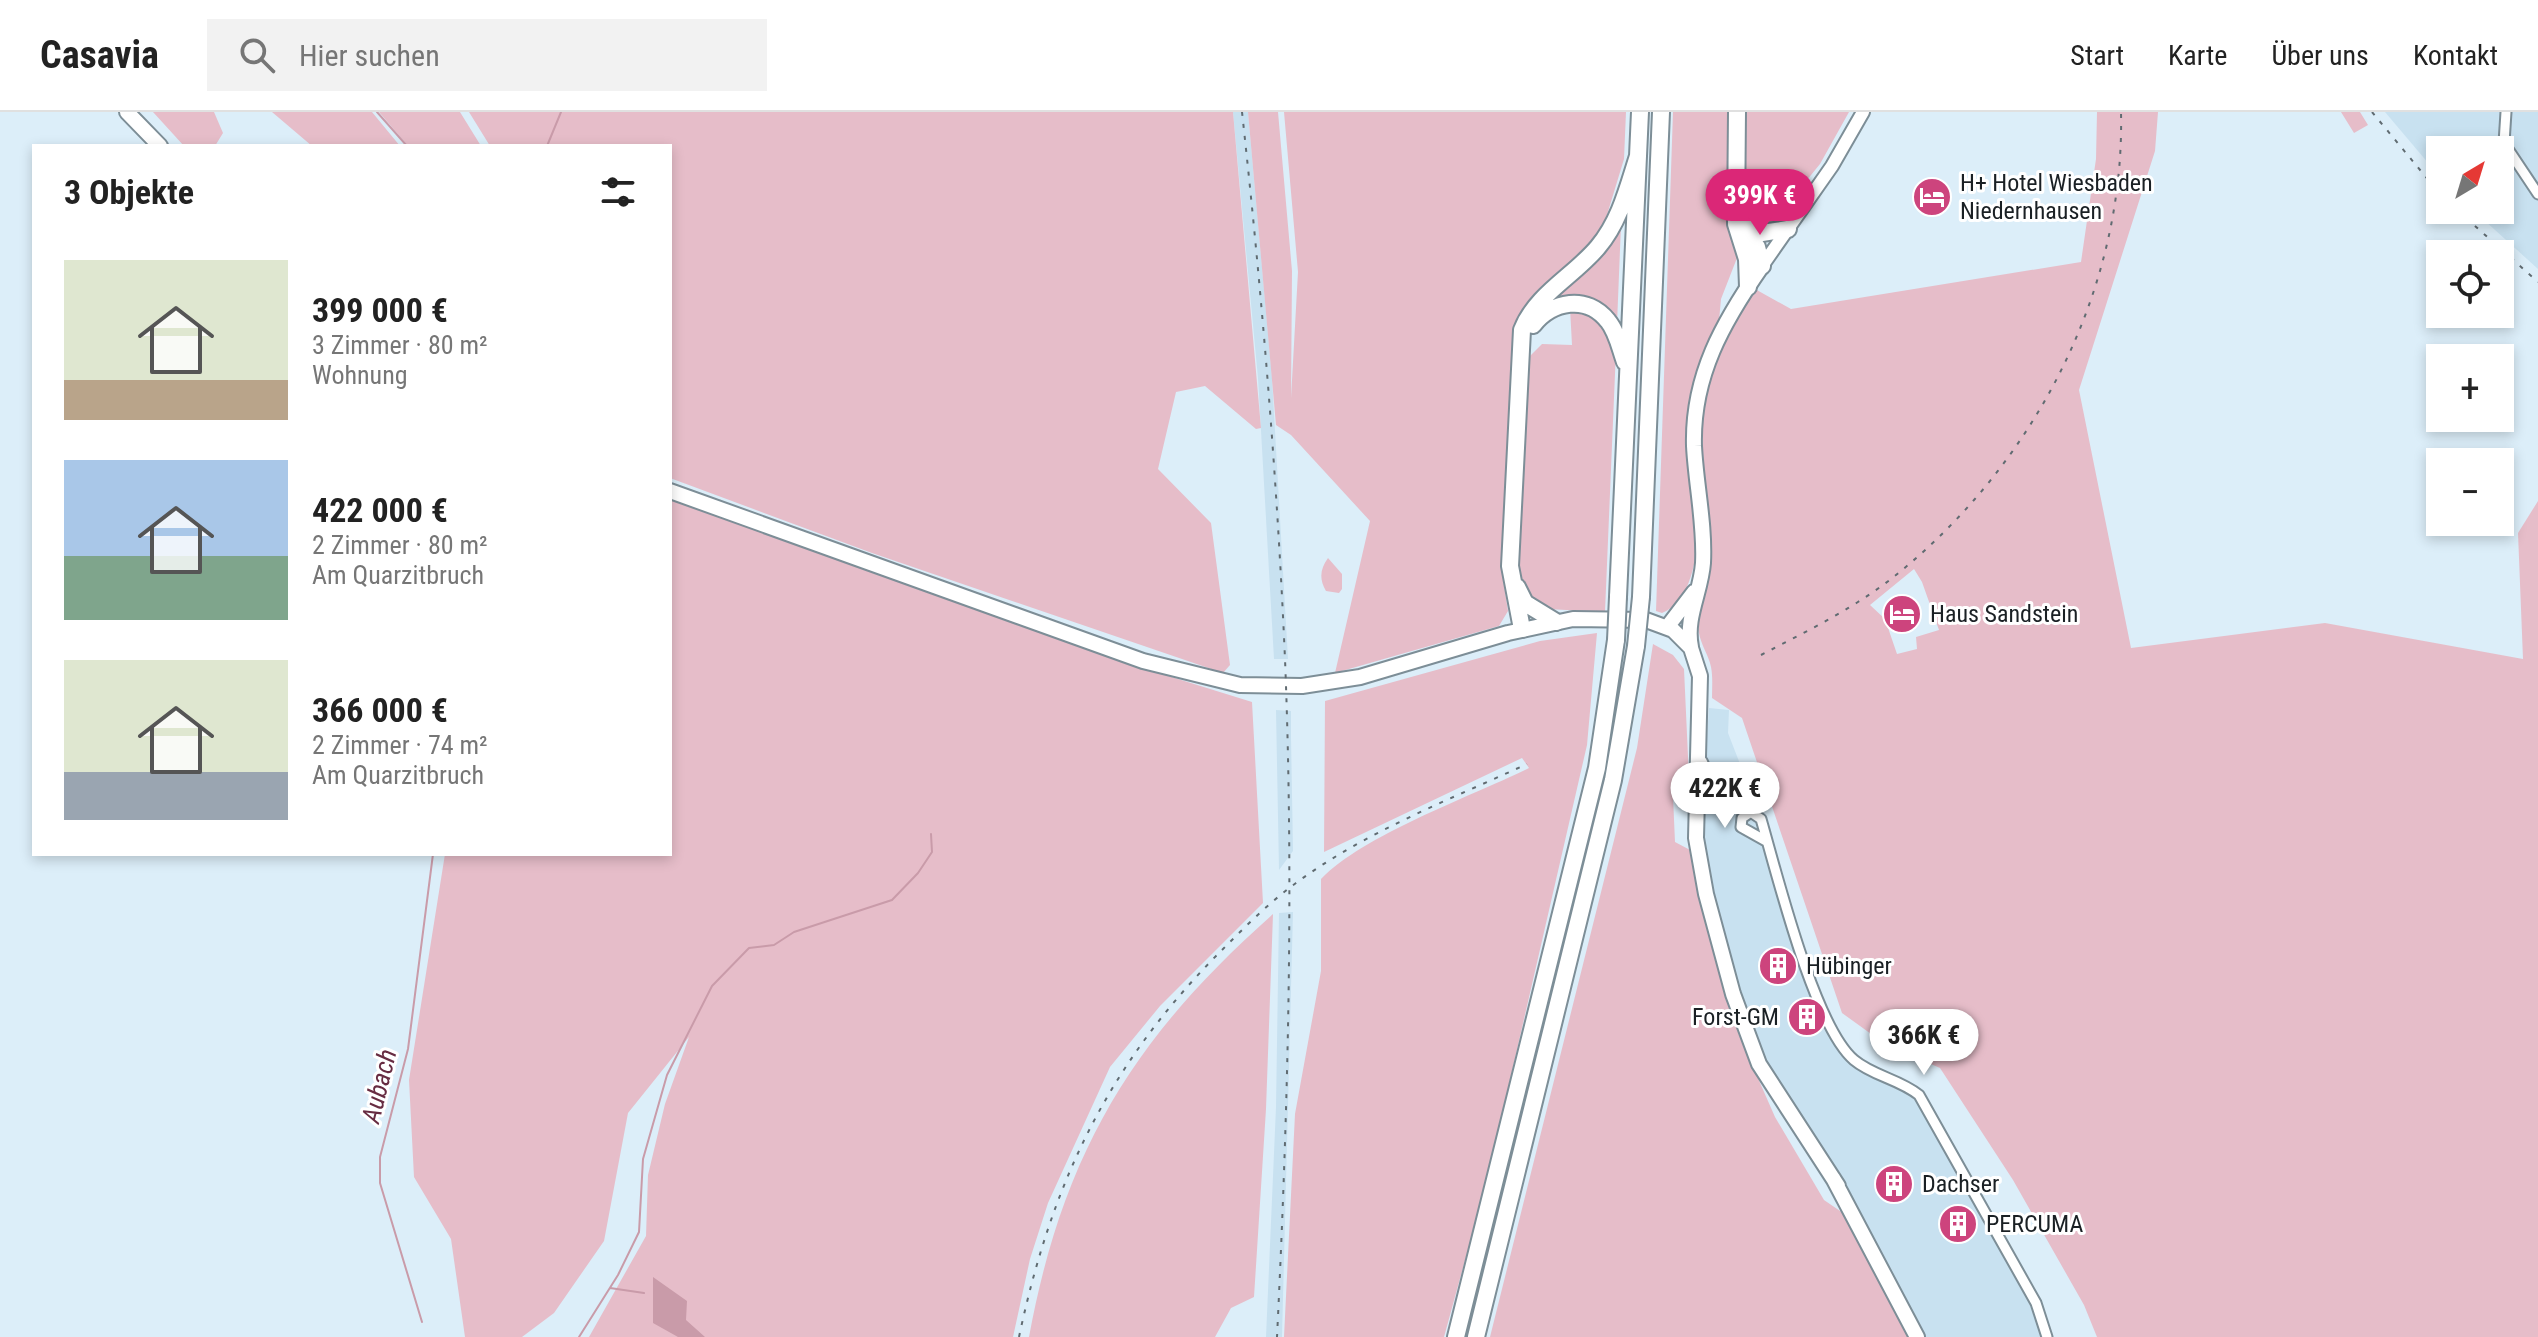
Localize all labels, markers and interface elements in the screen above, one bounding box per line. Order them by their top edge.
search box [207,19,767,91]
text: Casavia [40,33,159,77]
icon: search [235,33,279,77]
text: Hier suchen [299,38,440,73]
text: Start [2070,39,2124,72]
text: Karte [2168,39,2227,72]
text: Über uns [2271,39,2369,72]
text: Kontakt [2413,39,2498,72]
north arrow [2426,136,2514,224]
map controls [2426,136,2514,536]
pin: 399K € [1695,169,1825,237]
place label: H+ Hotel Wiesbaden Niedernhausen [1960,169,2153,225]
icon: filters [596,170,640,214]
text: 3 Objekte [64,172,194,212]
hotel icon: H+ Hotel Wiesbaden Niedernhausen [1911,176,1953,218]
text: 399K € [1724,180,1796,210]
button: locate [2426,240,2514,328]
text: 399 000 € [312,290,448,330]
icon: home [128,292,224,388]
text: 3 Zimmer · 80 m² [312,330,488,360]
button: + [2426,344,2514,432]
text: Wohnung [312,360,408,390]
button: − [2426,448,2514,536]
text: 422 000 € [312,490,448,530]
icon: home [128,492,224,588]
text: 2 Zimmer · 80 m² [312,530,488,560]
text: Am Quarzitbruch [312,560,484,590]
hotel icon: Haus Sandstein [1881,593,1923,635]
place label: Haus Sandstein [1930,600,2078,628]
text: 366 000 € [312,690,448,730]
icon: home [128,692,224,788]
text: 2 Zimmer · 74 m² [312,730,488,760]
text: Am Quarzitbruch [312,760,484,790]
pin: 422K € [1660,762,1790,830]
text: 422K € [1689,773,1761,803]
building icon: Hübinger [1757,945,1799,987]
place label: Hübinger [1806,952,1892,980]
building icon: Forst-GM [1786,996,1828,1038]
place label: Forst-GM [1692,1003,1779,1031]
pin: 366K € [1859,1009,1989,1077]
text: 366K € [1888,1020,1960,1050]
water label: Aubach [355,1046,403,1127]
building icon: Dachser [1873,1163,1915,1205]
place label: Dachser [1922,1170,1999,1198]
building icon: PERCUMA [1937,1203,1979,1245]
place label: PERCUMA [1986,1210,2083,1238]

